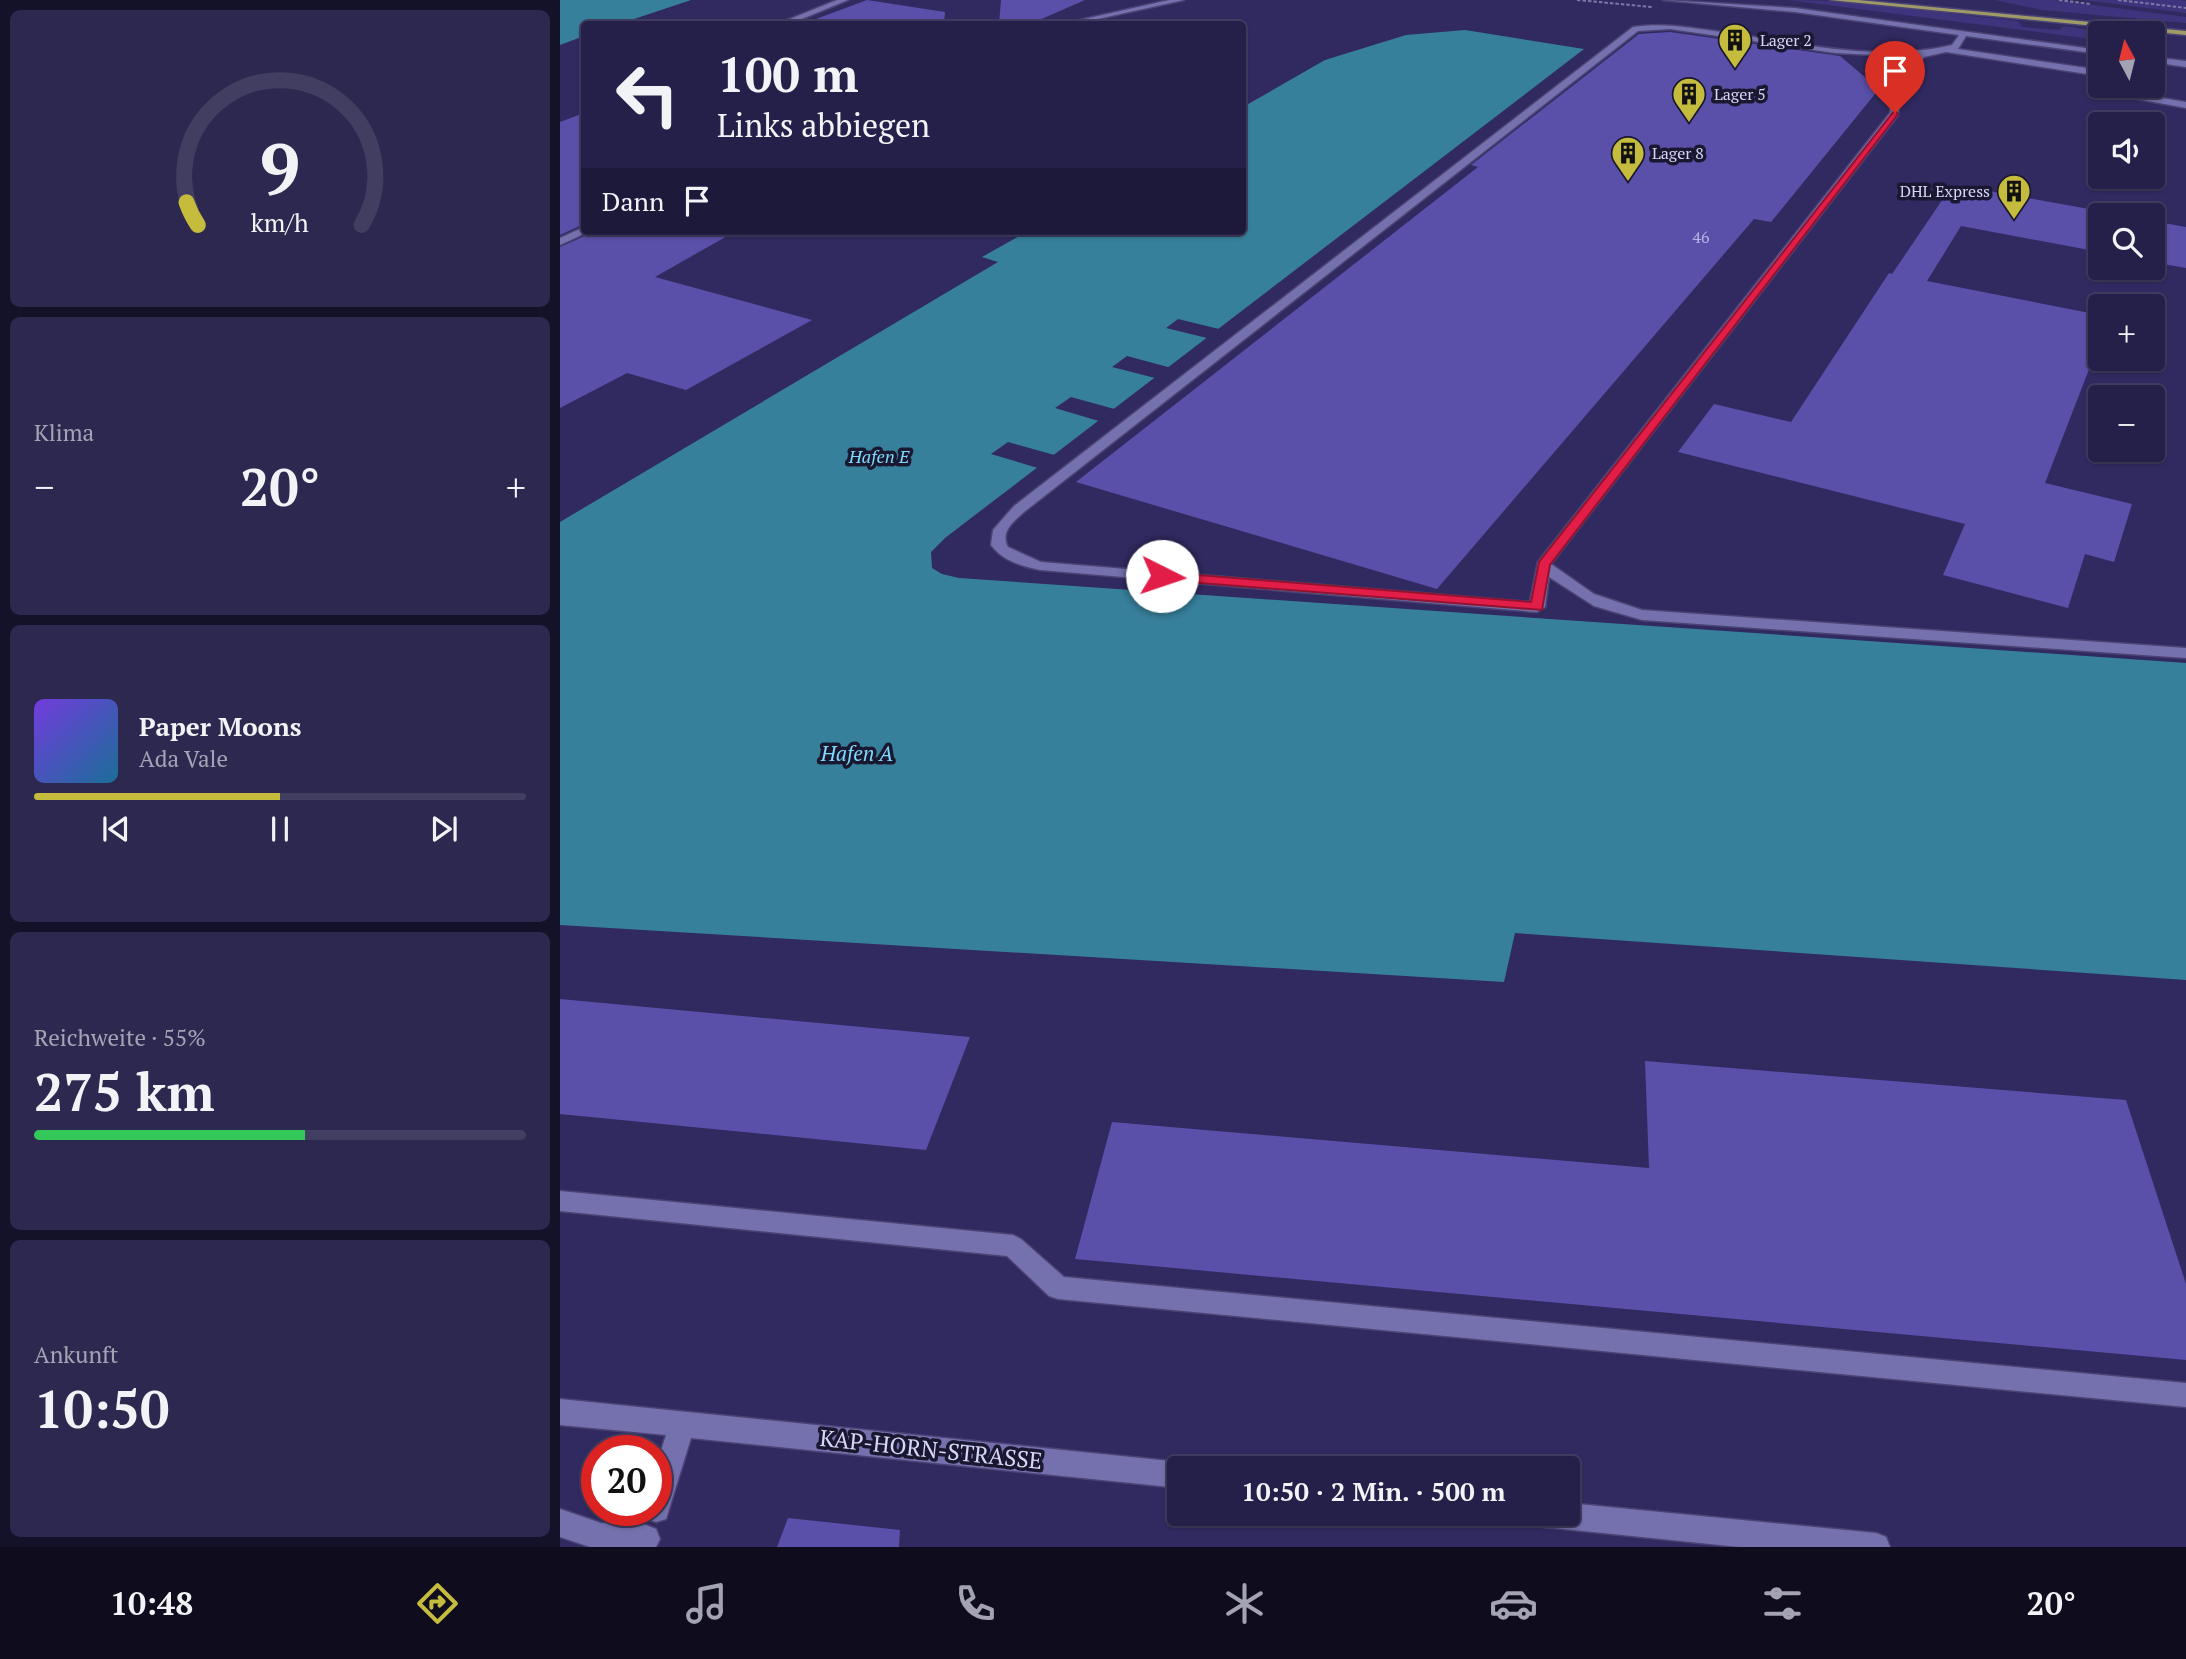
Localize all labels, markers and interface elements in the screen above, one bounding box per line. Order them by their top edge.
building icon: Lager 2 [1716,21,1754,70]
north arrow [2088,21,2165,98]
map controls [2088,21,2165,462]
place label: Lager 2 [1760,29,1812,51]
text: 100 m [717,41,859,106]
pin [1865,41,1925,113]
icon: left [602,49,693,140]
icon: arrive [1876,52,1914,90]
building icon: Lager 5 [1670,75,1708,124]
place label: Lager 5 [1714,83,1766,105]
text: Links abbiegen [717,104,930,146]
button: sound [2088,112,2165,189]
text: 9 [259,119,301,216]
building icon: Lager 8 [1609,134,1647,183]
place label: Lager 8 [1652,142,1704,164]
building icon: DHL Express [1995,172,2033,221]
place label: DHL Express [1900,180,1990,202]
icon: arrive [678,182,716,220]
text: Dann [602,184,664,218]
button: search [2088,203,2165,280]
text: km/h [251,206,309,239]
house number: 46 [1692,226,1710,248]
button: + [2088,294,2165,371]
button: − [2088,385,2165,462]
text: Klima [34,417,94,448]
water label: Hafen E [848,444,910,468]
text: 20° [240,452,320,521]
text: − [34,462,54,512]
text: + [506,462,526,512]
position arrow [1125,539,1199,613]
text: Paper Moons [139,709,302,743]
water label: Hafen A [820,739,893,767]
text: Ada Vale [139,743,228,774]
icon: previous [97,810,135,848]
icon: pause [261,810,299,848]
icon: next [425,810,463,848]
text: Reichweite · 55% [34,1022,206,1053]
text: 275 km [34,1057,215,1126]
text: Ankunft [34,1339,118,1370]
text: 10:50 [34,1374,169,1443]
street label: KAP-HORN-STRASSE [818,1422,1044,1476]
speed limit sign: 20 [581,1435,672,1526]
text: 10:50 · 2 Min. · 500 m [1241,1474,1506,1508]
icon: directions [413,1579,462,1628]
icon: music [682,1579,731,1628]
icon: phone [951,1579,1000,1628]
icon: climate [1220,1579,1269,1628]
icon: car [1489,1579,1538,1628]
icon: filters [1758,1579,1807,1628]
text: 10:48 [110,1582,193,1624]
text: 20° [2027,1582,2076,1624]

